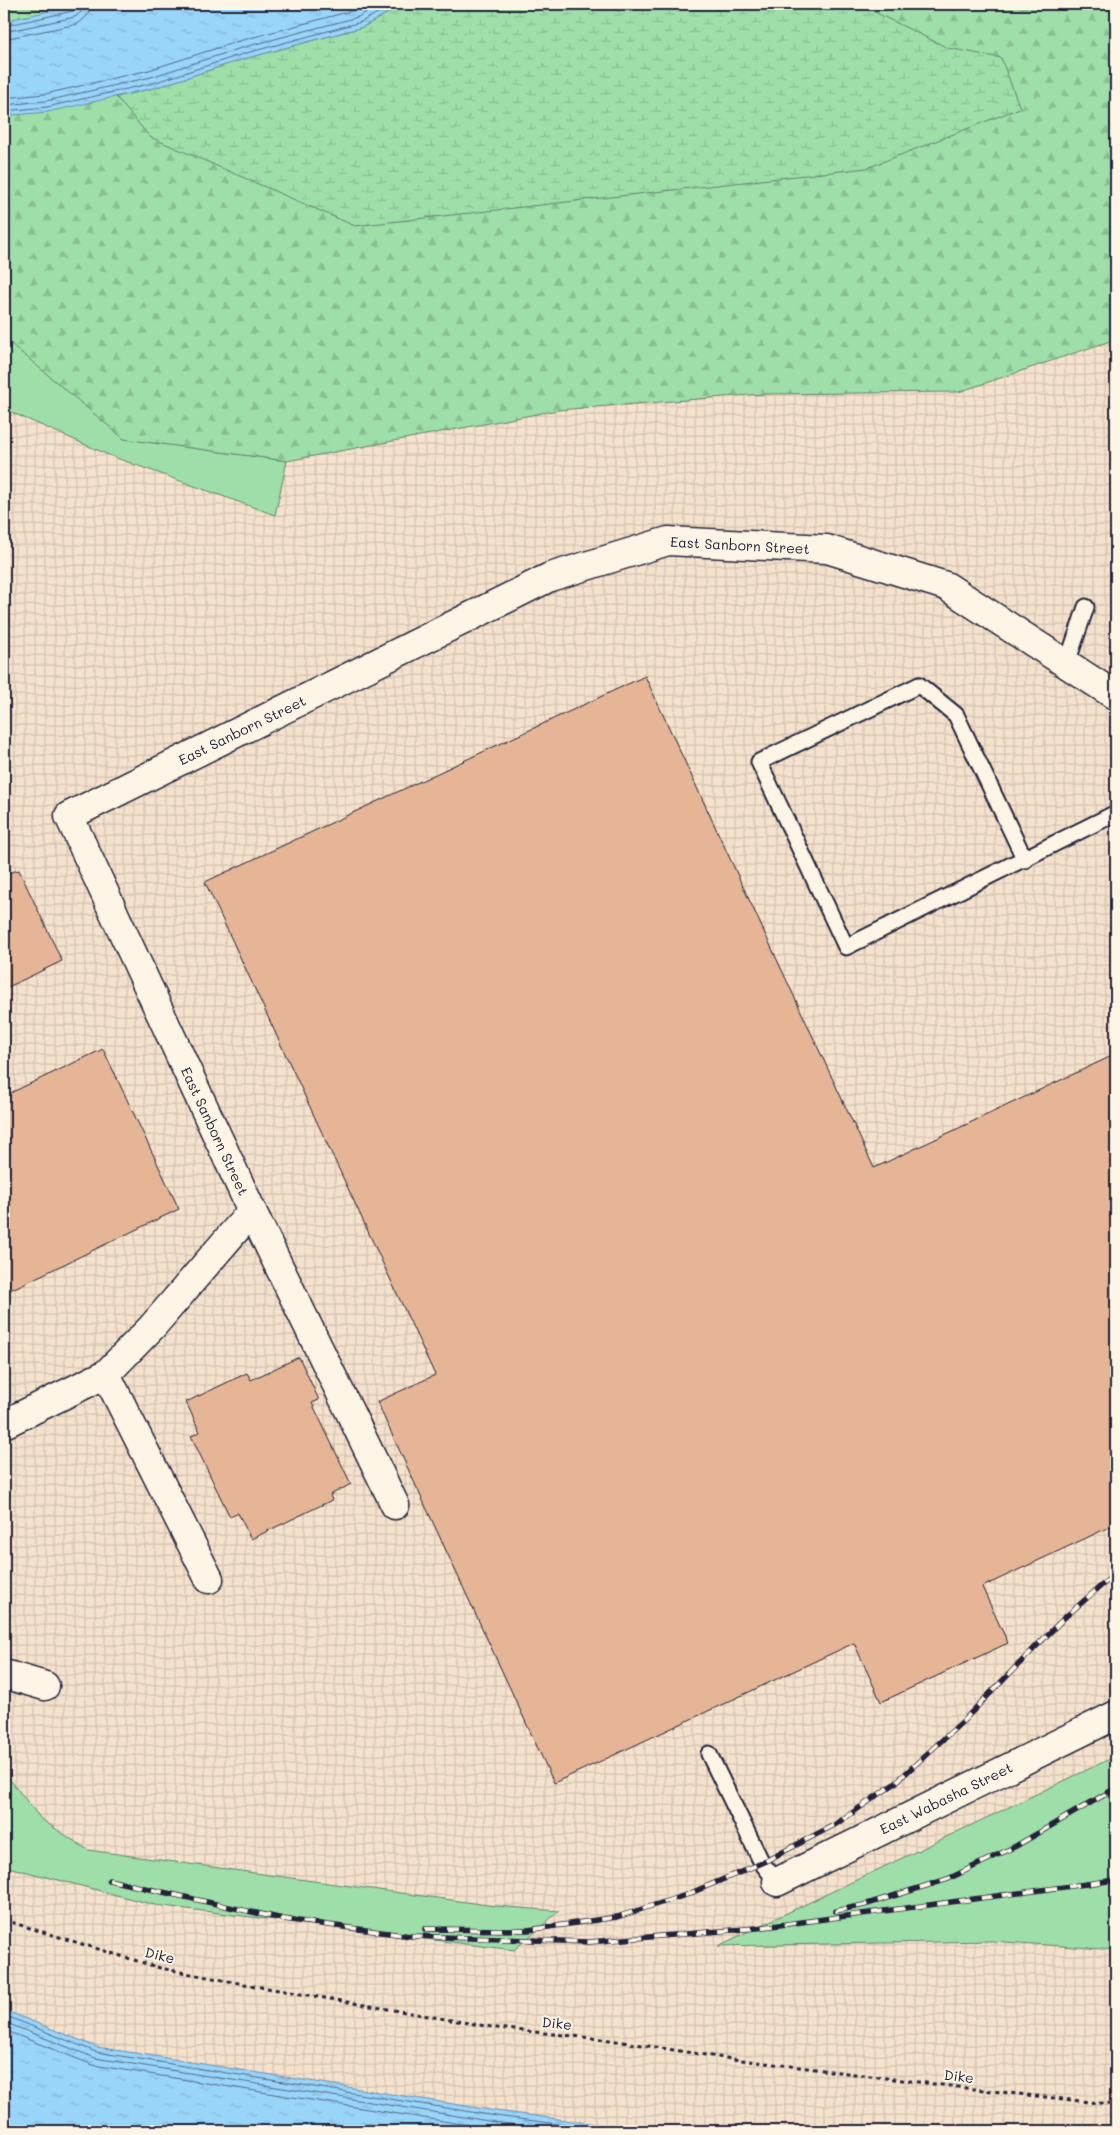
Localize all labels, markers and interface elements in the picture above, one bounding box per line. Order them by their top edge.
street label: East Sanborn Street [670,532,810,558]
street label: East Sanborn Street [175,691,309,769]
street label: East Sanborn Street [177,1064,253,1198]
street label: East Wabasha Street [877,1758,1015,1838]
street label: Dike [143,1942,177,1968]
street label: Dike [541,2012,573,2034]
street label: Dike [943,2065,975,2087]

